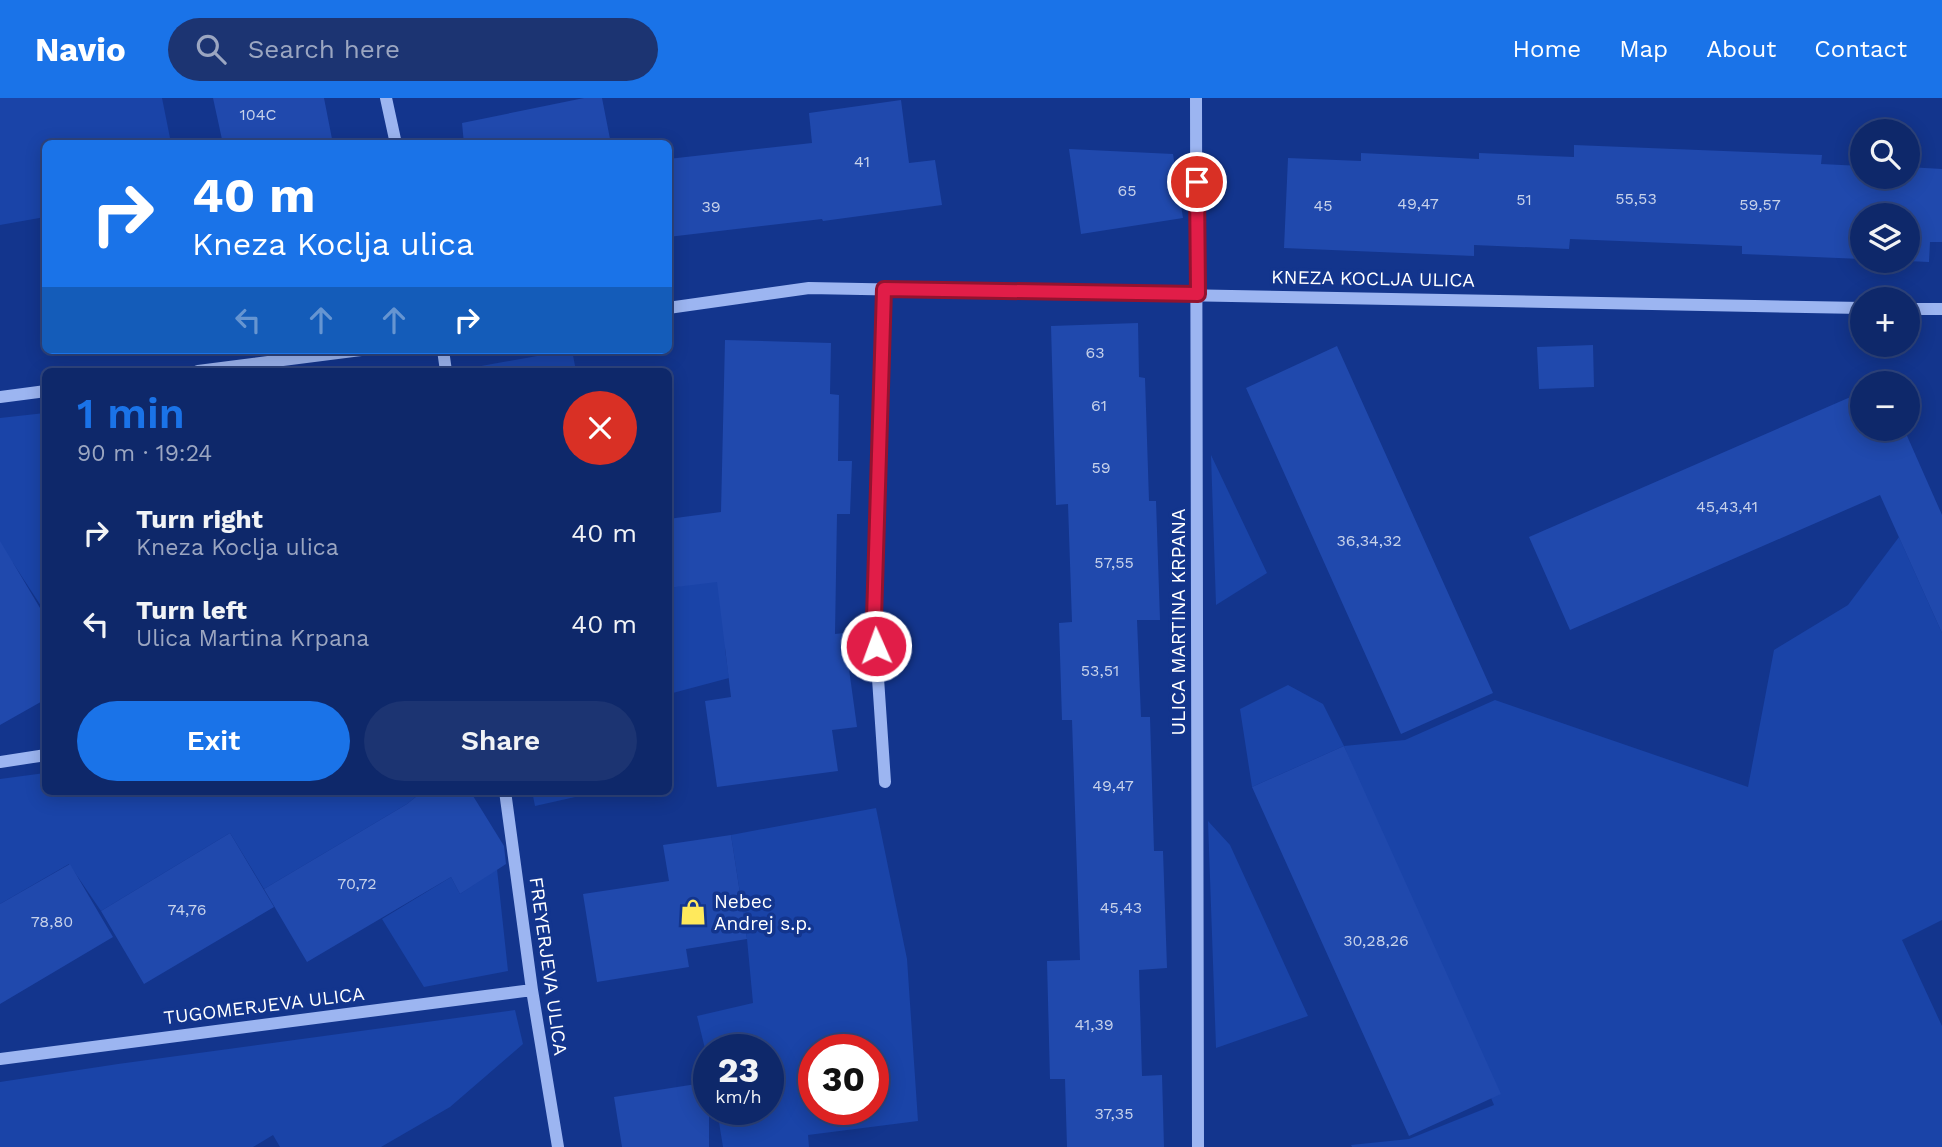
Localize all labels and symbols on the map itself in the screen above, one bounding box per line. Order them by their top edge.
house number: 104C [240,105,276,124]
house number: 41 [854,152,870,171]
pin [1167,152,1227,212]
house number: 65 [1117,181,1137,200]
house number: 55,53 [1615,189,1657,208]
house number: 51 [1516,190,1532,209]
house number: 49,47 [1397,194,1439,213]
house number: 59,57 [1739,195,1781,214]
house number: 45 [1313,196,1333,215]
house number: 39 [701,197,721,216]
street label: KNEZA KOCLJA ULICA [1271,265,1476,292]
house number: 63 [1085,343,1105,362]
house number: 61 [1091,396,1107,415]
house number: 59 [1091,458,1111,477]
house number: 45,43,41 [1696,497,1758,516]
street label: ULICA MARTINA KRPANA [1167,508,1190,735]
house number: 36,34,32 [1336,531,1402,550]
house number: 57,55 [1094,553,1134,572]
position arrow [839,609,913,683]
house number: 53,51 [1081,661,1119,680]
house number: 49,47 [1092,776,1134,795]
house number: 70,72 [337,874,377,893]
street label: FREYERJEVA ULICA [525,875,572,1057]
place label: Nebec Andrej s.p. [714,890,812,935]
shop icon: Nebec Andrej s.p. [678,897,708,927]
house number: 45,43 [1100,898,1142,917]
house number: 74,76 [168,900,206,919]
house number: 78,80 [31,912,73,931]
house number: 30,28,26 [1343,931,1409,950]
street label: TUGOMERJEVA ULICA [162,982,366,1029]
house number: 41,39 [1074,1015,1114,1034]
speed limit sign: 30 [798,1034,889,1125]
house number: 37,35 [1094,1104,1134,1123]

